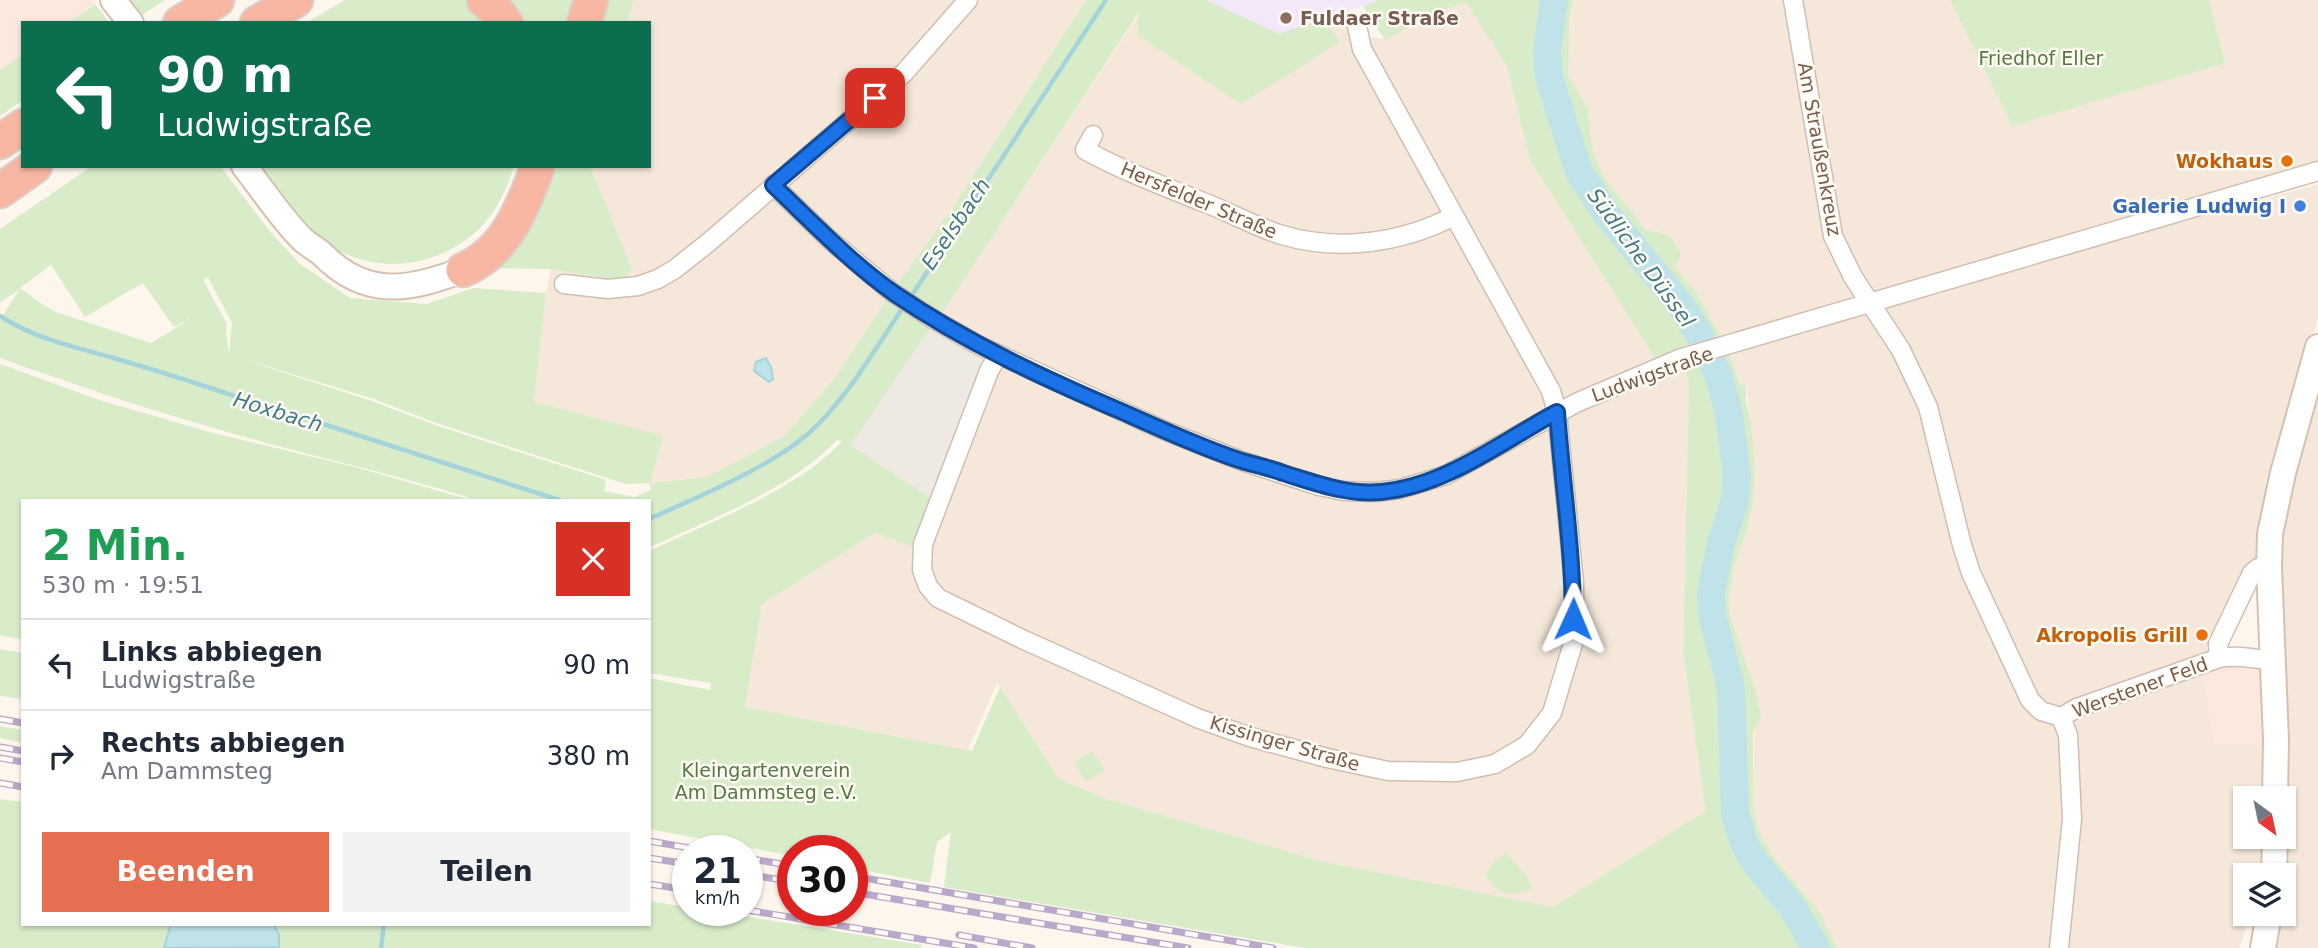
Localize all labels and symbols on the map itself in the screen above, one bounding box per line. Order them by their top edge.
place label: Fuldaer Straße [1300,7,1459,29]
marker: Fuldaer Straße [1278,10,1294,26]
park label: Friedhof Eller [1979,47,2104,69]
street label: Am Straußenkreuz [1794,60,1846,238]
pin [845,68,905,128]
place label: Wokhaus [2176,150,2273,172]
marker: Wokhaus [2279,153,2295,169]
street label: Hersfelder Straße [1118,157,1280,243]
water label: Eselsbach [917,174,995,274]
water label: Südliche Düssel [1582,184,1700,332]
place label: Galerie Ludwig I [2112,195,2286,217]
marker: Galerie Ludwig I [2292,198,2308,214]
street label: Ludwigstraße [1588,342,1716,406]
water label: Hoxbach [230,387,326,437]
position arrow [1536,582,1610,656]
place label: Akropolis Grill [2036,624,2188,646]
marker: Akropolis Grill [2194,627,2210,643]
street label: Werstener Feld [2069,652,2211,722]
street label: Kissinger Straße [1207,711,1363,775]
park label: Kleingartenverein Am Dammsteg e.V. [675,759,857,803]
north arrow [2233,786,2296,849]
speed limit sign: 30 [777,835,868,926]

